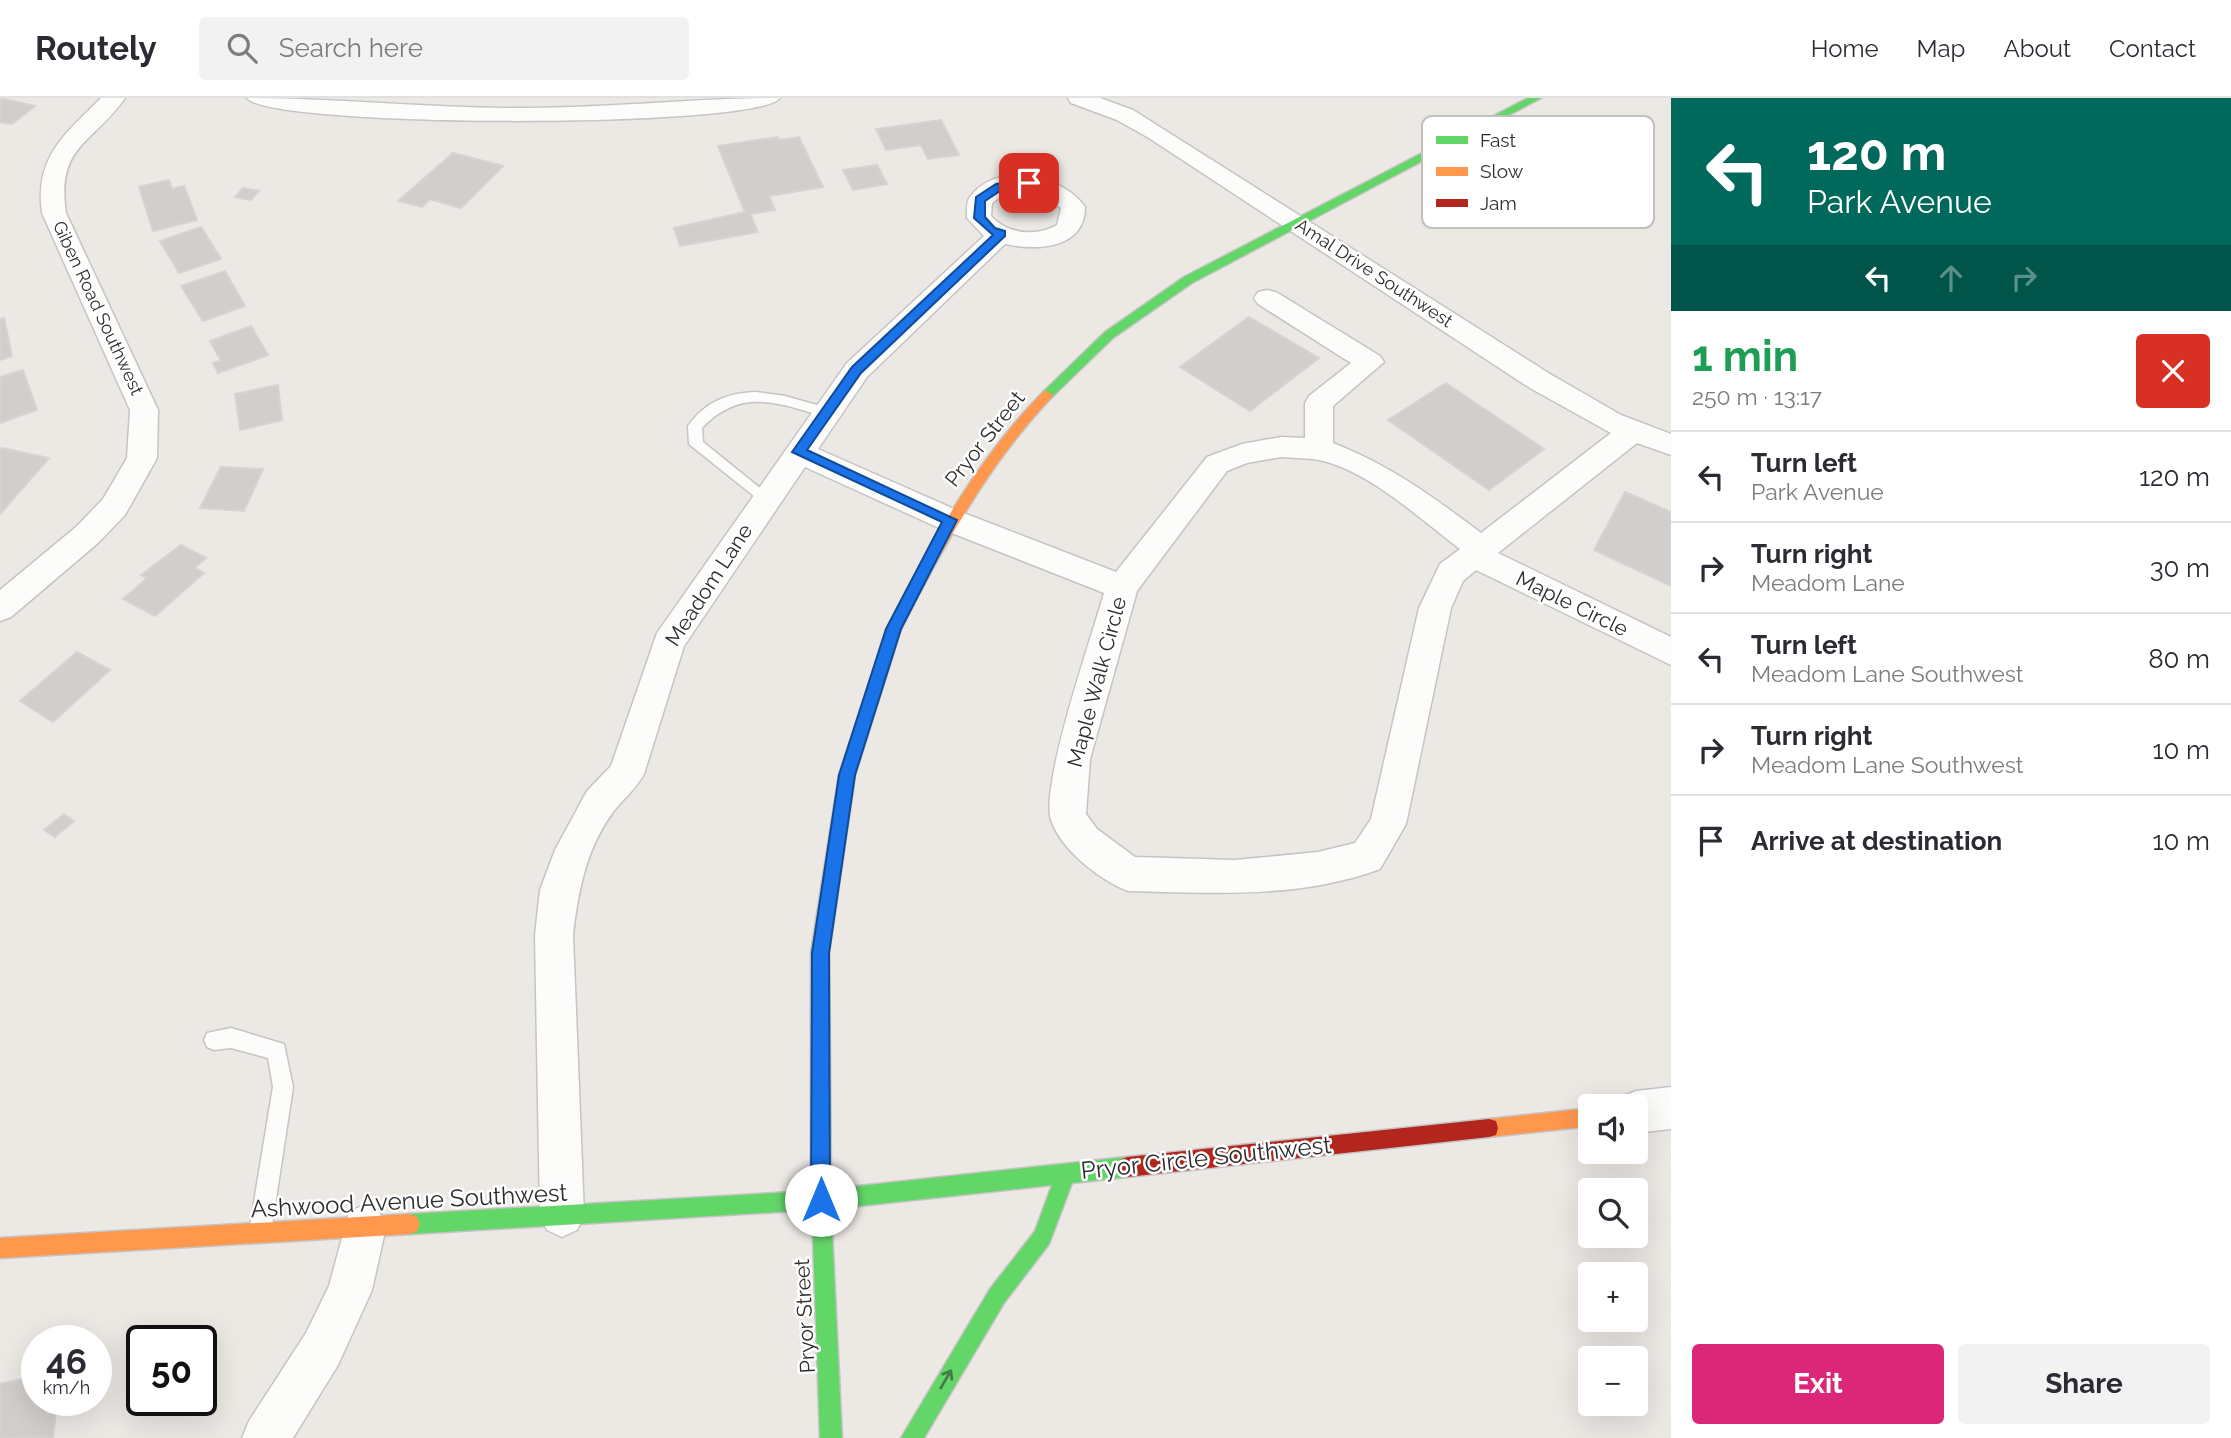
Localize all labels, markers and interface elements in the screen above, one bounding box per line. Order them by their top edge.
search box [199,17,689,80]
text: Routely [35,29,157,68]
icon: search [223,29,261,67]
text: Search here [279,33,423,63]
text: Home [1811,34,1879,63]
text: Map [1917,34,1965,63]
text: About [2003,34,2071,63]
text: Contact [2109,34,2196,63]
legend [1422,116,1654,228]
text: 120 m [1807,124,1946,181]
icon: left [1692,126,1783,217]
text: Fast [1480,129,1516,151]
pin [999,153,1059,213]
text: Slow [1480,160,1524,182]
icon: arrive [1010,164,1048,202]
text: Park Avenue [1807,183,1992,220]
text: Jam [1480,192,1517,214]
street label: Amal Drive Southwest [1292,214,1457,331]
street label: Giben Road Southwest [49,217,148,398]
icon: left [1859,259,1897,297]
icon: ahead [1932,259,1970,297]
icon: right [2005,259,2043,297]
text: 1 min [1692,332,1798,381]
button: close [2136,334,2210,408]
text: 250 m · 13:17 [1692,383,1822,410]
street label: Pryor Street [940,386,1030,491]
text: Turn left [1751,448,1857,478]
icon: left [1692,458,1730,496]
text: 120 m [2139,462,2210,492]
text: Park Avenue [1751,478,1884,505]
street label: Meadom Lane [660,519,757,650]
text: Turn right [1751,539,1872,569]
icon: right [1692,549,1730,587]
text: 30 m [2150,553,2210,583]
street label: Maple Circle [1512,566,1632,641]
text: Meadom Lane [1751,569,1905,596]
street label: Maple Walk Circle [1062,594,1131,770]
text: Turn left [1751,630,1857,660]
icon: left [1692,640,1730,678]
text: 80 m [2148,644,2210,674]
text: Meadom Lane Southwest [1751,660,2023,687]
text: Turn right [1751,721,1872,751]
icon: right [1692,731,1730,769]
text: 10 m [2152,735,2210,765]
text: Meadom Lane Southwest [1751,751,2023,778]
icon: arrive [1692,822,1730,860]
text: Arrive at destination [1751,826,2002,856]
text: 10 m [2152,826,2210,856]
map controls [1578,1094,1648,1416]
button: sound [1578,1094,1648,1164]
street label: Pryor Circle Southwest [1079,1130,1333,1185]
position arrow [784,1163,858,1237]
street label: Ashwood Avenue Southwest [250,1178,568,1223]
button: search [1578,1178,1648,1248]
street label: Pryor Street [789,1258,820,1374]
button: + [1578,1262,1648,1332]
speed limit sign: 50 [126,1325,217,1416]
text: 46 [46,1341,87,1382]
button: Exit [1692,1344,1944,1424]
button: Share [1958,1344,2210,1424]
button: − [1578,1346,1648,1416]
one-way arrow [940,1369,953,1390]
text: km/h [43,1377,90,1398]

